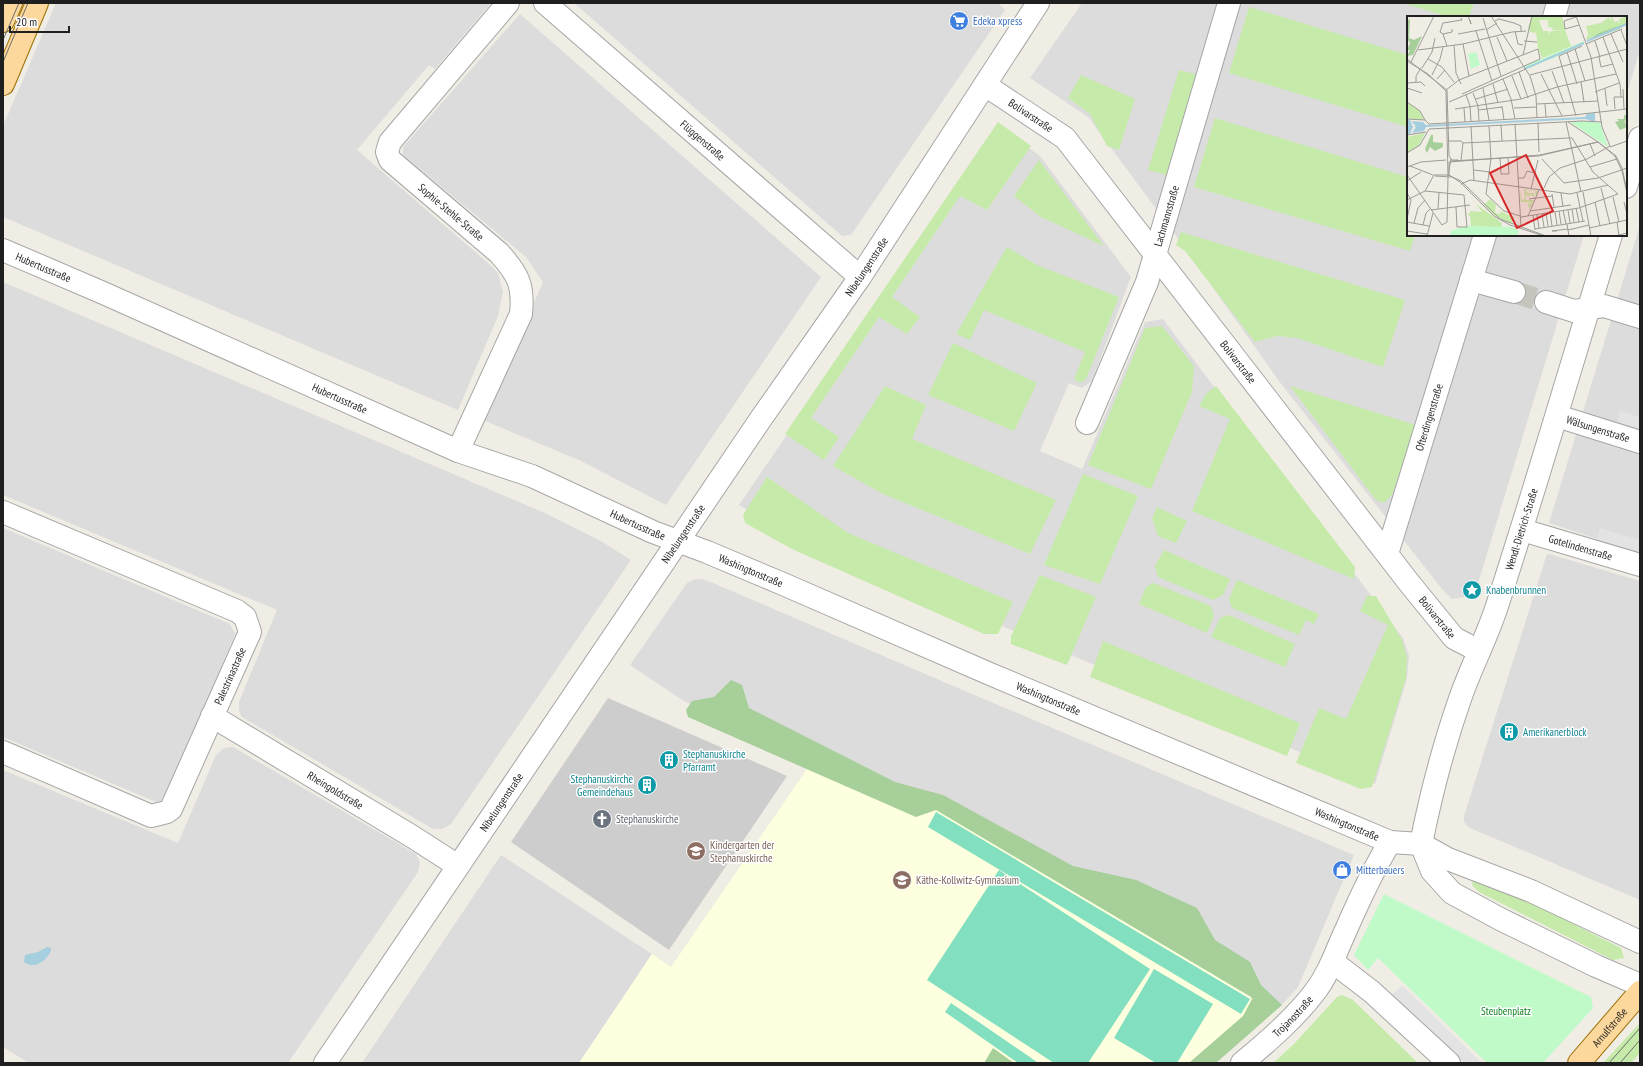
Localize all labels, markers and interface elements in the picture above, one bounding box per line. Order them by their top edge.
scale bar [10,8,69,34]
supermarket icon: Edeka xpress [948,10,970,32]
text: 20 m [16,14,37,29]
place label: Edeka xpress [973,14,1023,28]
inset map [1407,16,1627,236]
street label: Bolivarstraße [1006,96,1056,135]
street label: Flüggenstraße [677,117,728,164]
street label: Sophie-Stehle-Straße [415,180,487,244]
street label: Lachmannstraße [1151,183,1182,248]
street label: Nibelungenstraße [842,234,891,299]
street label: Hubertusstraße [14,249,74,286]
street label: Bolivarstraße [1217,338,1260,387]
street label: Hubertusstraße [310,380,370,417]
street label: Ofterdingenstraße [1412,382,1446,453]
street label: Wälsungenstraße [1565,412,1632,445]
street label: Wendl-Dietrich-Straße [1502,486,1541,572]
street label: Nibelungenstraße [658,501,708,566]
street label: Hubertusstraße [608,506,668,543]
street label: Gotelindenstraße [1547,531,1614,564]
street label: Washingtonstraße [716,551,786,590]
place icon: Knabenbrunnen [1461,579,1483,601]
place label: Knabenbrunnen [1486,583,1546,597]
street label: Bolivarstraße [1416,593,1459,642]
street label: Palestrinastraße [211,645,249,707]
street label: Washingtonstraße [1014,679,1083,718]
building icon: Amerikanerblock [1498,721,1520,743]
place label: Amerikanerblock [1523,725,1587,739]
place label: Stephanuskirche Pfarramt [683,747,746,774]
building icon: Stephanuskirche Pfarramt [658,749,680,771]
street label: Rheingoldstraße [305,768,366,813]
street label: Nibelungenstraße [477,770,527,834]
place label: Stephanuskirche Gemeindehaus [570,772,633,799]
building icon: Stephanuskirche Gemeindehaus [636,774,658,796]
street label: Washingtonstraße [1313,804,1382,844]
church icon: Stephanuskirche [591,808,613,830]
place label: Stephanuskirche [616,812,679,826]
place label: Kindergarten der Stephanuskirche [710,838,774,865]
school or university icon: Kindergarten der Stephanuskirche [685,840,707,862]
shop icon: Mitterbauers [1331,859,1353,881]
place label: Mitterbauers [1356,863,1404,877]
school or university icon: Käthe-Kollwitz-Gymnasium [891,869,913,891]
place label: Käthe-Kollwitz-Gymnasium [916,873,1019,887]
street label: Trojanostraße [1270,992,1316,1040]
park label: Steubenplatz [1481,1004,1531,1018]
street label: Arnulfstraße [1589,1004,1631,1050]

